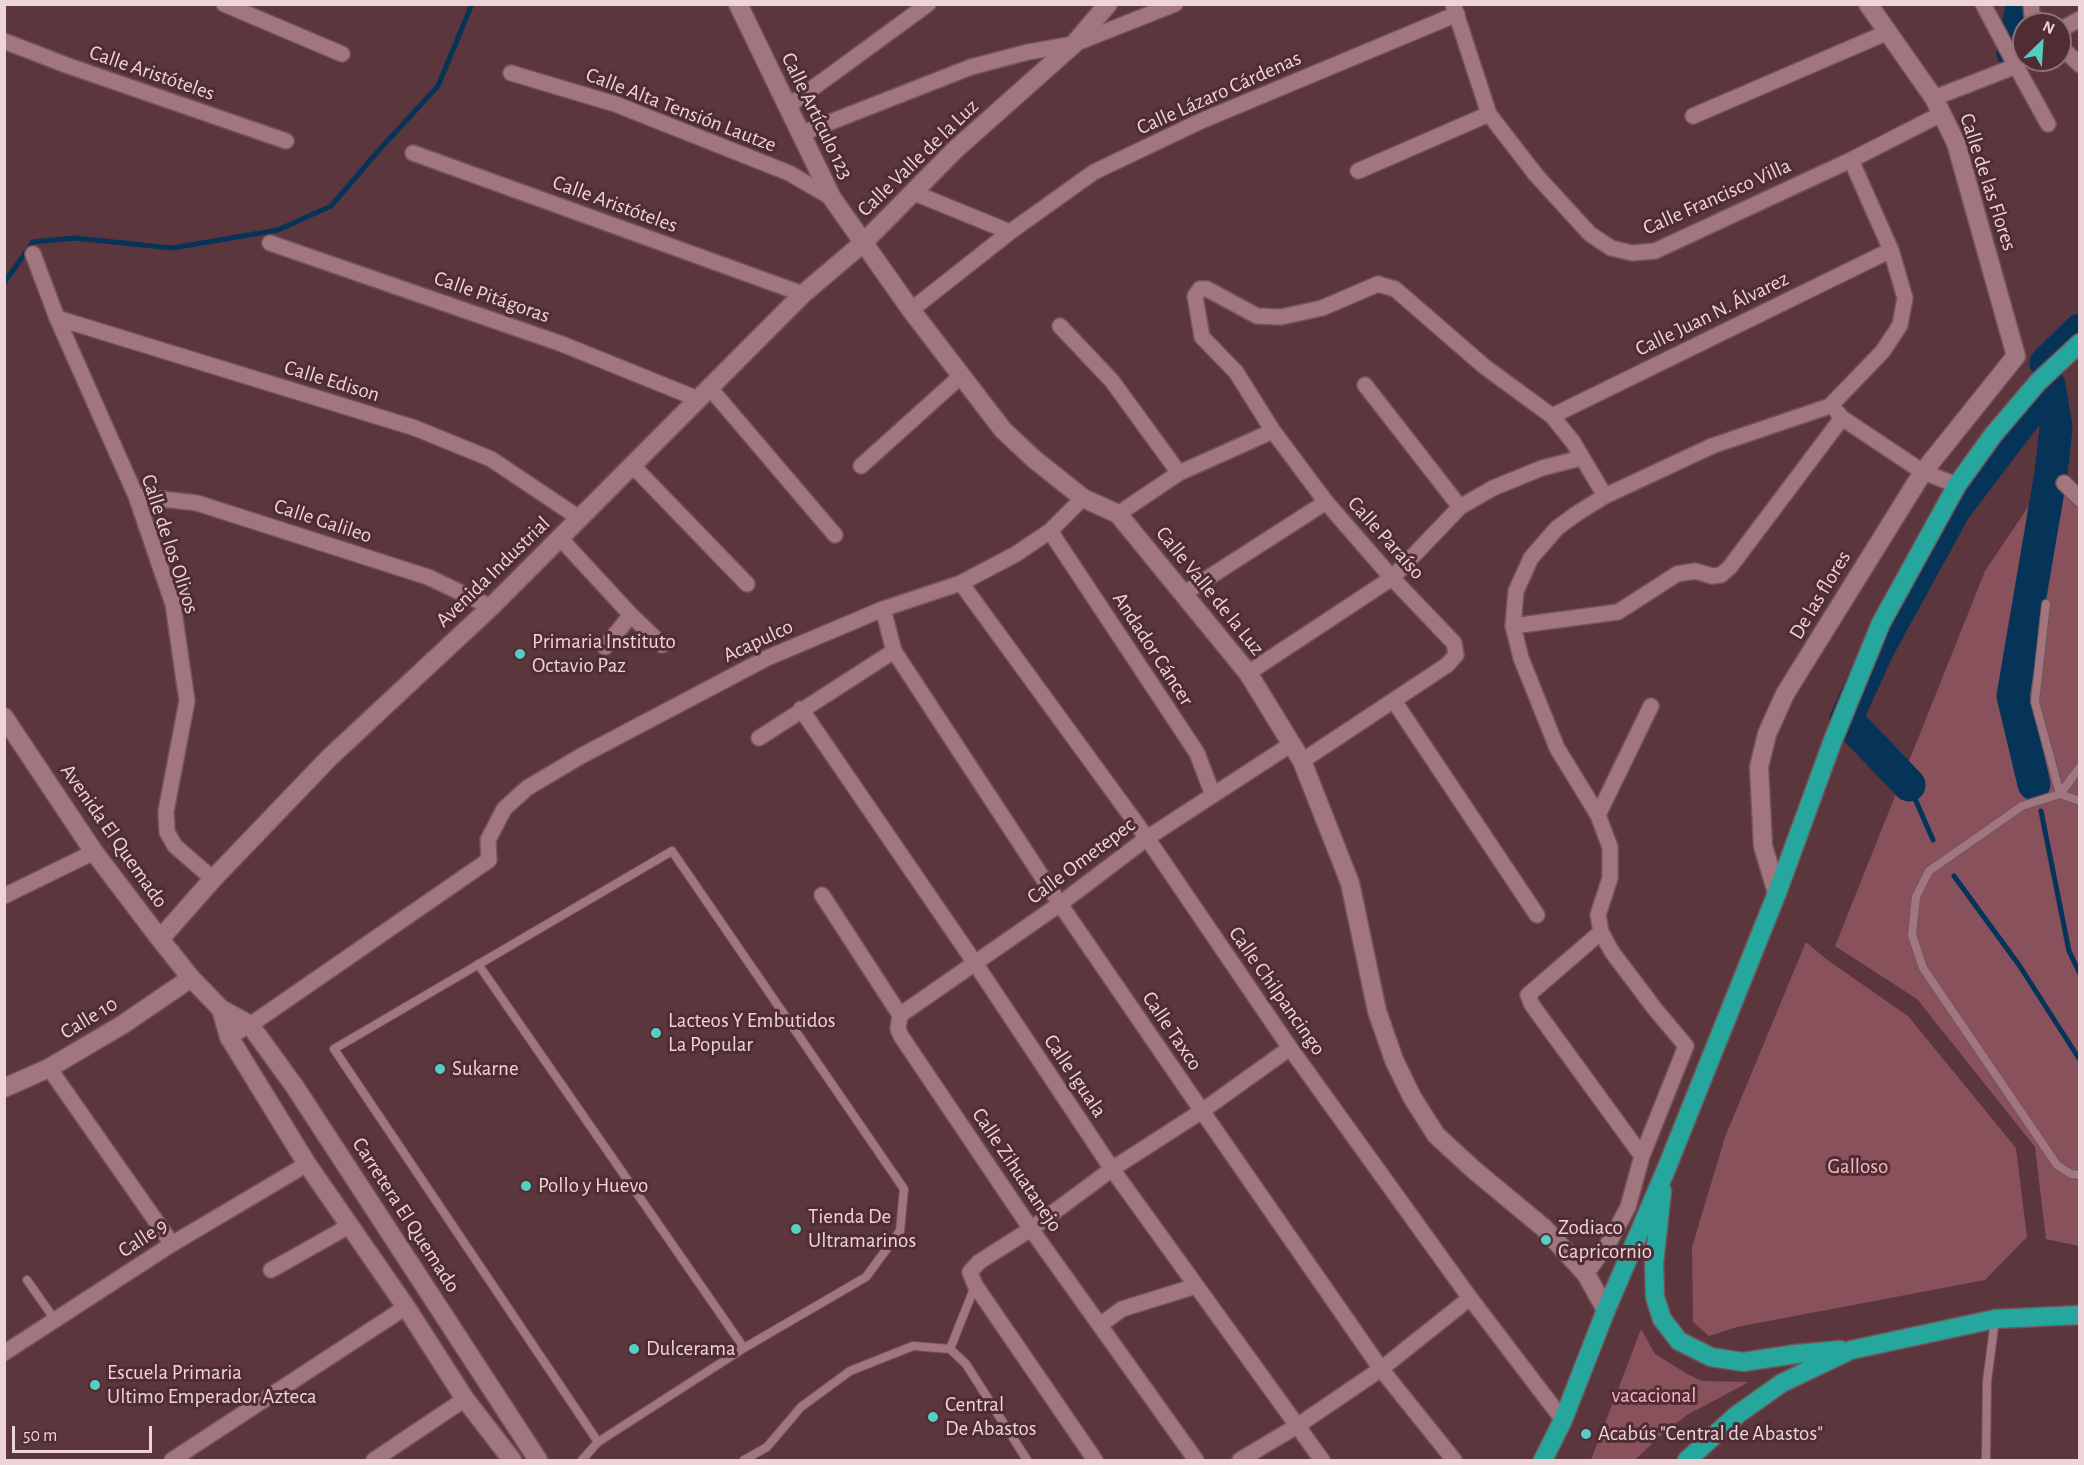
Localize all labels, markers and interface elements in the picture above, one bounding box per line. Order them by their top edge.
north arrow [2012,12,2072,72]
text: N [2040,18,2057,37]
street label: Calle Aristóteles [86,40,218,106]
street label: Calle Lázaro Cárdenas [1133,45,1305,141]
street label: Calle Artículo 123 [775,49,859,183]
street label: Calle Alta Tensión Lautze [582,62,780,158]
street label: Calle Valle de la Luz [852,94,984,222]
street label: Calle de las Flores [1954,110,2022,254]
street label: Calle Francisco Villa [1639,153,1795,241]
street label: Calle Aristóteles [549,170,681,238]
street label: Calle Pitágoras [431,265,553,329]
street label: Calle Juan N. Álvarez [1631,266,1793,362]
street label: Calle Edison [281,355,383,407]
street label: Calle de los Olivos [136,471,204,617]
street label: Calle Paraíso [1342,491,1430,585]
street label: Calle Galileo [271,493,375,549]
street label: Avenida Industrial [431,511,555,633]
street label: Calle Valle de la Luz [1150,521,1270,661]
street label: De las flores [1784,546,1856,644]
street label: Andador Cáncer [1107,587,1199,711]
street label: Acapulco [719,614,797,668]
place label: Primaria Instituto Octavio Paz [532,629,676,679]
marker: Primaria Instituto Octavio Paz [513,647,527,661]
street label: Avenida El Quemado [55,759,173,913]
street label: Calle Ometepec [1022,812,1140,910]
street label: Calle Chilpancingo [1223,922,1331,1060]
street label: Calle Taxco [1136,987,1208,1075]
street label: Calle 10 [56,991,122,1045]
place label: Lacteos Y Embutidos La Popular [668,1008,836,1058]
marker: Lacteos Y Embutidos La Popular [649,1026,663,1040]
street label: Calle Iguala [1038,1030,1112,1122]
place label: Sukarne [452,1056,519,1082]
marker: Sukarne [433,1062,447,1076]
street label: Calle Zihuatanejo [966,1103,1068,1237]
street label: Carretera El Quemado [347,1133,465,1297]
park label: Galloso [1828,1154,1888,1180]
place label: Pollo y Huevo [538,1173,648,1199]
marker: Pollo y Huevo [519,1179,533,1193]
place label: Tienda De Ultramarinos [808,1204,916,1254]
street label: Calle 9 [113,1213,173,1263]
place label: Zodiaco Capricornio [1558,1215,1652,1265]
marker: Tienda De Ultramarinos [789,1222,803,1236]
marker: Zodiaco Capricornio [1539,1233,1553,1247]
place label: Dulcerama [646,1336,736,1362]
marker: Dulcerama [627,1342,641,1356]
place label: Escuela Primaria Ultimo Emperador Azteca [107,1360,317,1410]
marker: Escuela Primaria Ultimo Emperador Azteca [88,1378,102,1392]
park label: vacacional [1612,1383,1696,1409]
place label: Central De Abastos [945,1392,1037,1442]
marker: Central De Abastos [926,1410,940,1424]
scale bar [15,1414,154,1452]
place label: Acabús "Central de Abastos" [1598,1421,1823,1447]
text: 50 m [23,1427,57,1445]
marker: Acabús "Central de Abastos" [1579,1427,1593,1441]

